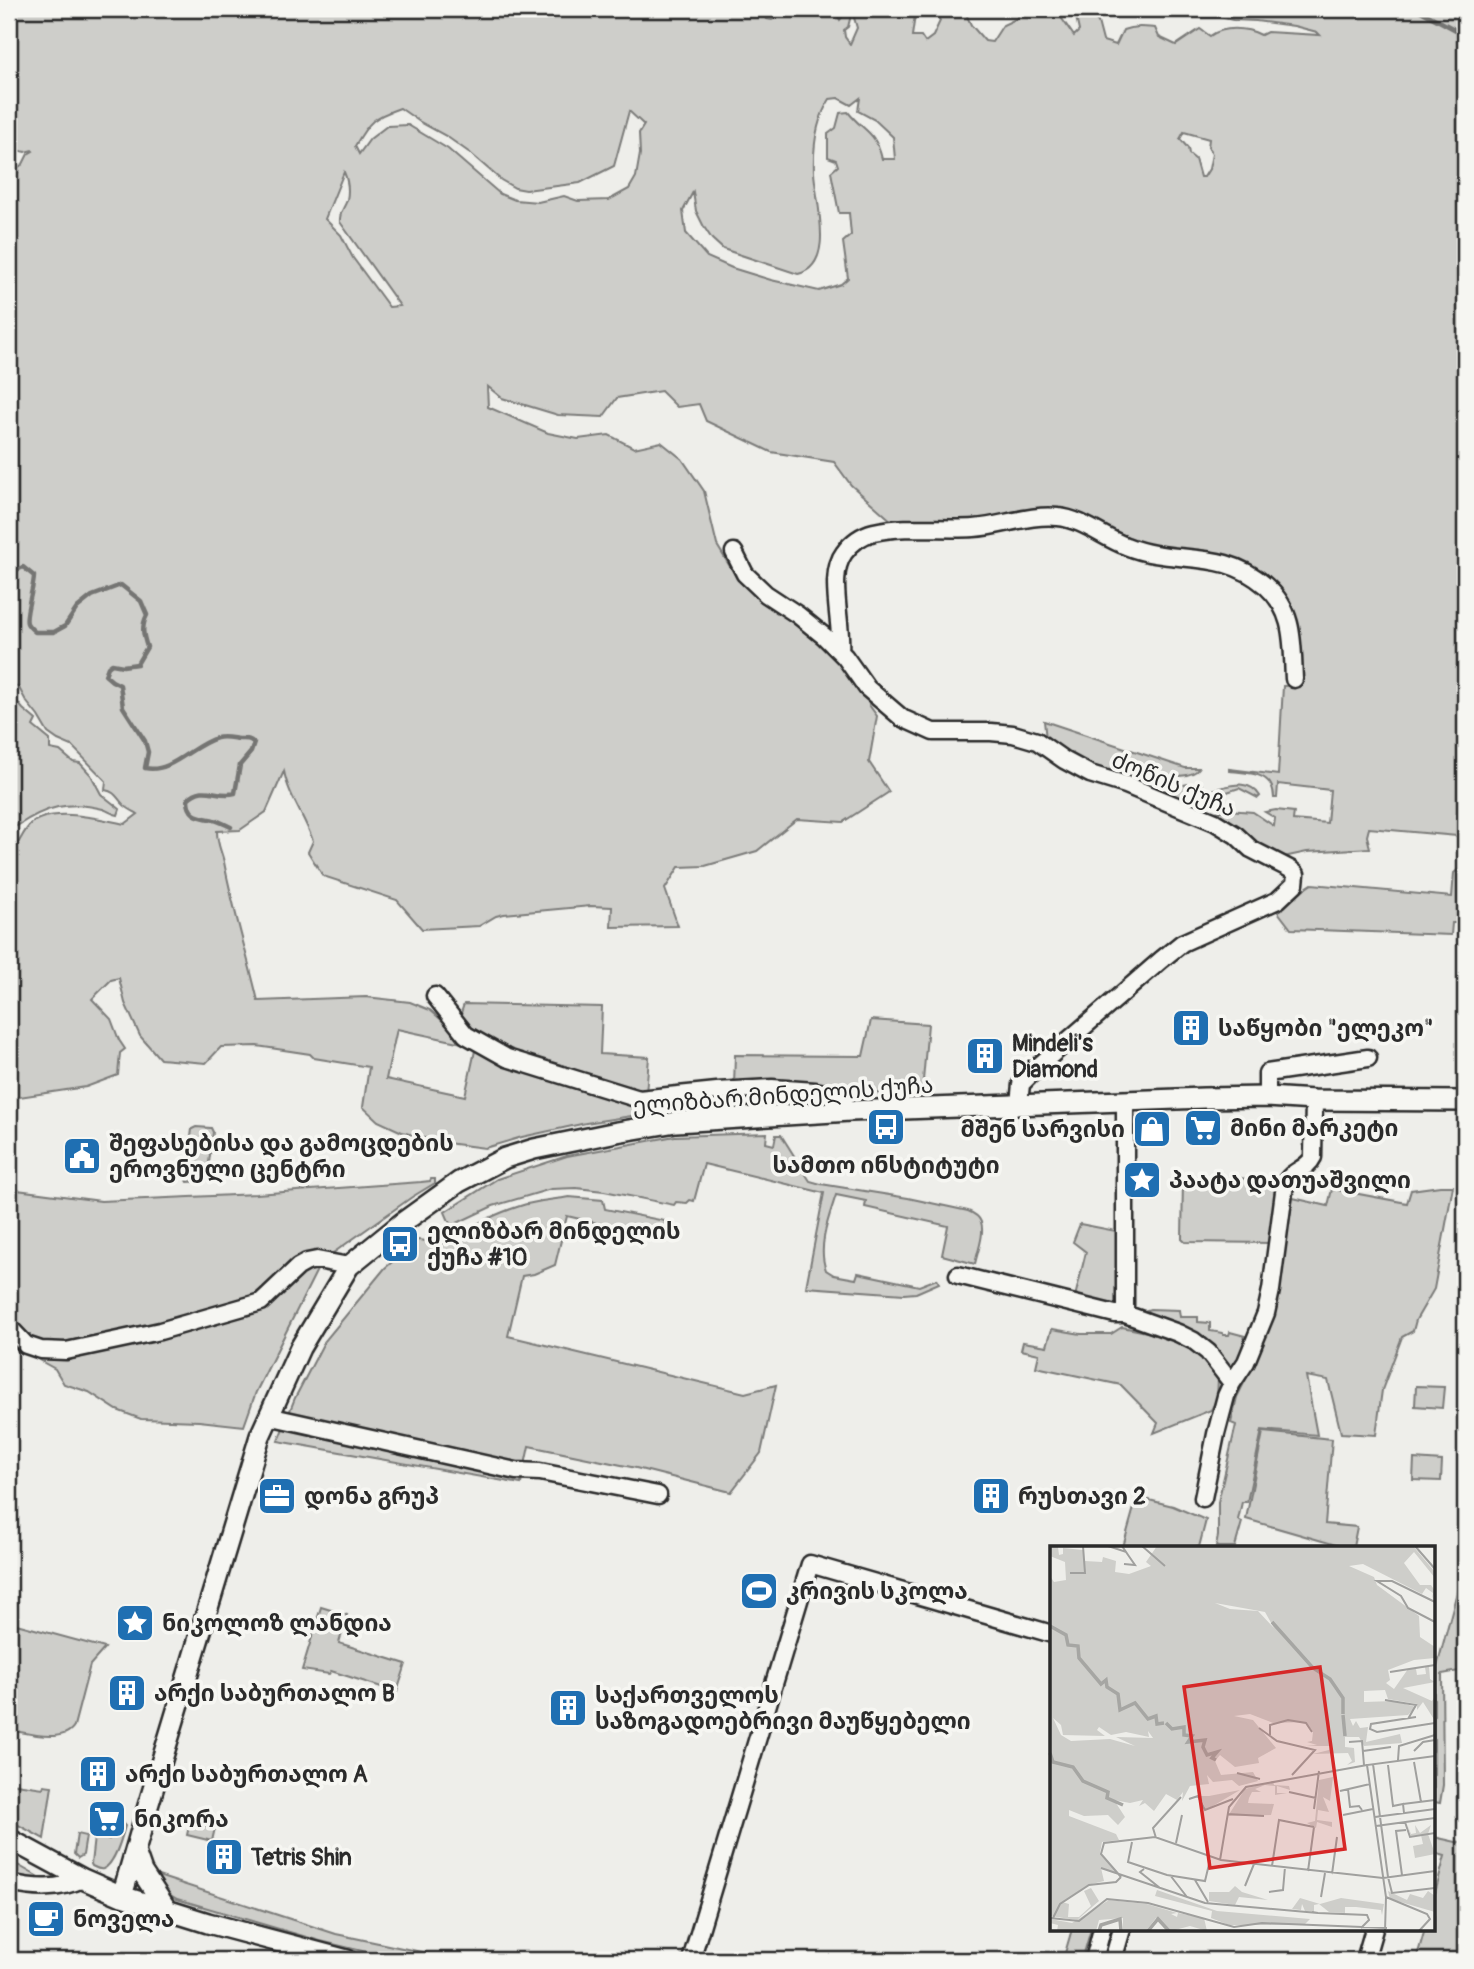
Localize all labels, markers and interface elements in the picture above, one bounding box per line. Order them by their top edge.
street label: ძოწის ქუჩა [1107,745,1240,824]
building icon: საწყობი "ელეკო" [1170,1007,1212,1049]
place label: საწყობი "ელეკო" [1218,1014,1433,1043]
place label: Mindeli's Diamond [1012,1029,1098,1084]
building icon: Mindeli's Diamond [964,1035,1006,1077]
street label: ელიზბარ მინდელის ქუჩა [632,1071,934,1120]
bus stop icon: სამთო ინსტიტუტი [865,1106,907,1148]
supermarket icon: მინი მარკეტი [1182,1107,1224,1149]
shop icon: მშენ სარვისი [1131,1108,1173,1150]
place label: მინი მარკეტი [1230,1114,1398,1143]
place label: მშენ სარვისი [961,1115,1125,1144]
place label: შეფასებისა და გამოცდების ეროვნული ცენტრი [109,1129,454,1184]
public building icon: შეფასებისა და გამოცდების ეროვნული ცენტრი [61,1135,103,1177]
place label: სამთო ინსტიტუტი [772,1151,1000,1180]
place icon: პაატა დათუაშვილი [1121,1159,1163,1201]
place label: პაატა დათუაშვილი [1169,1166,1411,1195]
place label: ელიზბარ მინდელის ქუჩა #10 [427,1217,680,1272]
bus stop icon: ელიზბარ მინდელის ქუჩა #10 [379,1223,421,1265]
office icon: დონა გრუპ [256,1475,298,1517]
building icon: რუსთავი 2 [970,1475,1012,1517]
place label: დონა გრუპ [304,1482,439,1511]
place label: რუსთავი 2 [1018,1482,1146,1511]
inset map [1050,1546,1436,1930]
sports icon: კრივის სკოლა [738,1570,780,1612]
place label: კრივის სკოლა [786,1577,968,1606]
place icon: ნიკოლოზ ლანდია [114,1602,156,1644]
place label: ნიკოლოზ ლანდია [162,1609,392,1638]
building icon: არქი საბურთალო B [106,1672,148,1714]
place label: არქი საბურთალო B [154,1679,395,1708]
place label: საქართველოს საზოგადოებრივი მაუწყებელი [595,1681,971,1736]
building icon: საქართველოს საზოგადოებრივი მაუწყებელი [547,1687,589,1729]
building icon: არქი საბურთალო A [77,1753,119,1795]
place label: არქი საბურთალო A [125,1760,368,1789]
supermarket icon: ნიკორა [86,1798,128,1840]
place label: ნიკორა [134,1805,229,1834]
building icon: Tetris Shin [203,1836,245,1878]
place label: Tetris Shin [250,1843,352,1872]
cafe icon: ნოველა [25,1898,67,1940]
place label: ნოველა [73,1905,174,1934]

